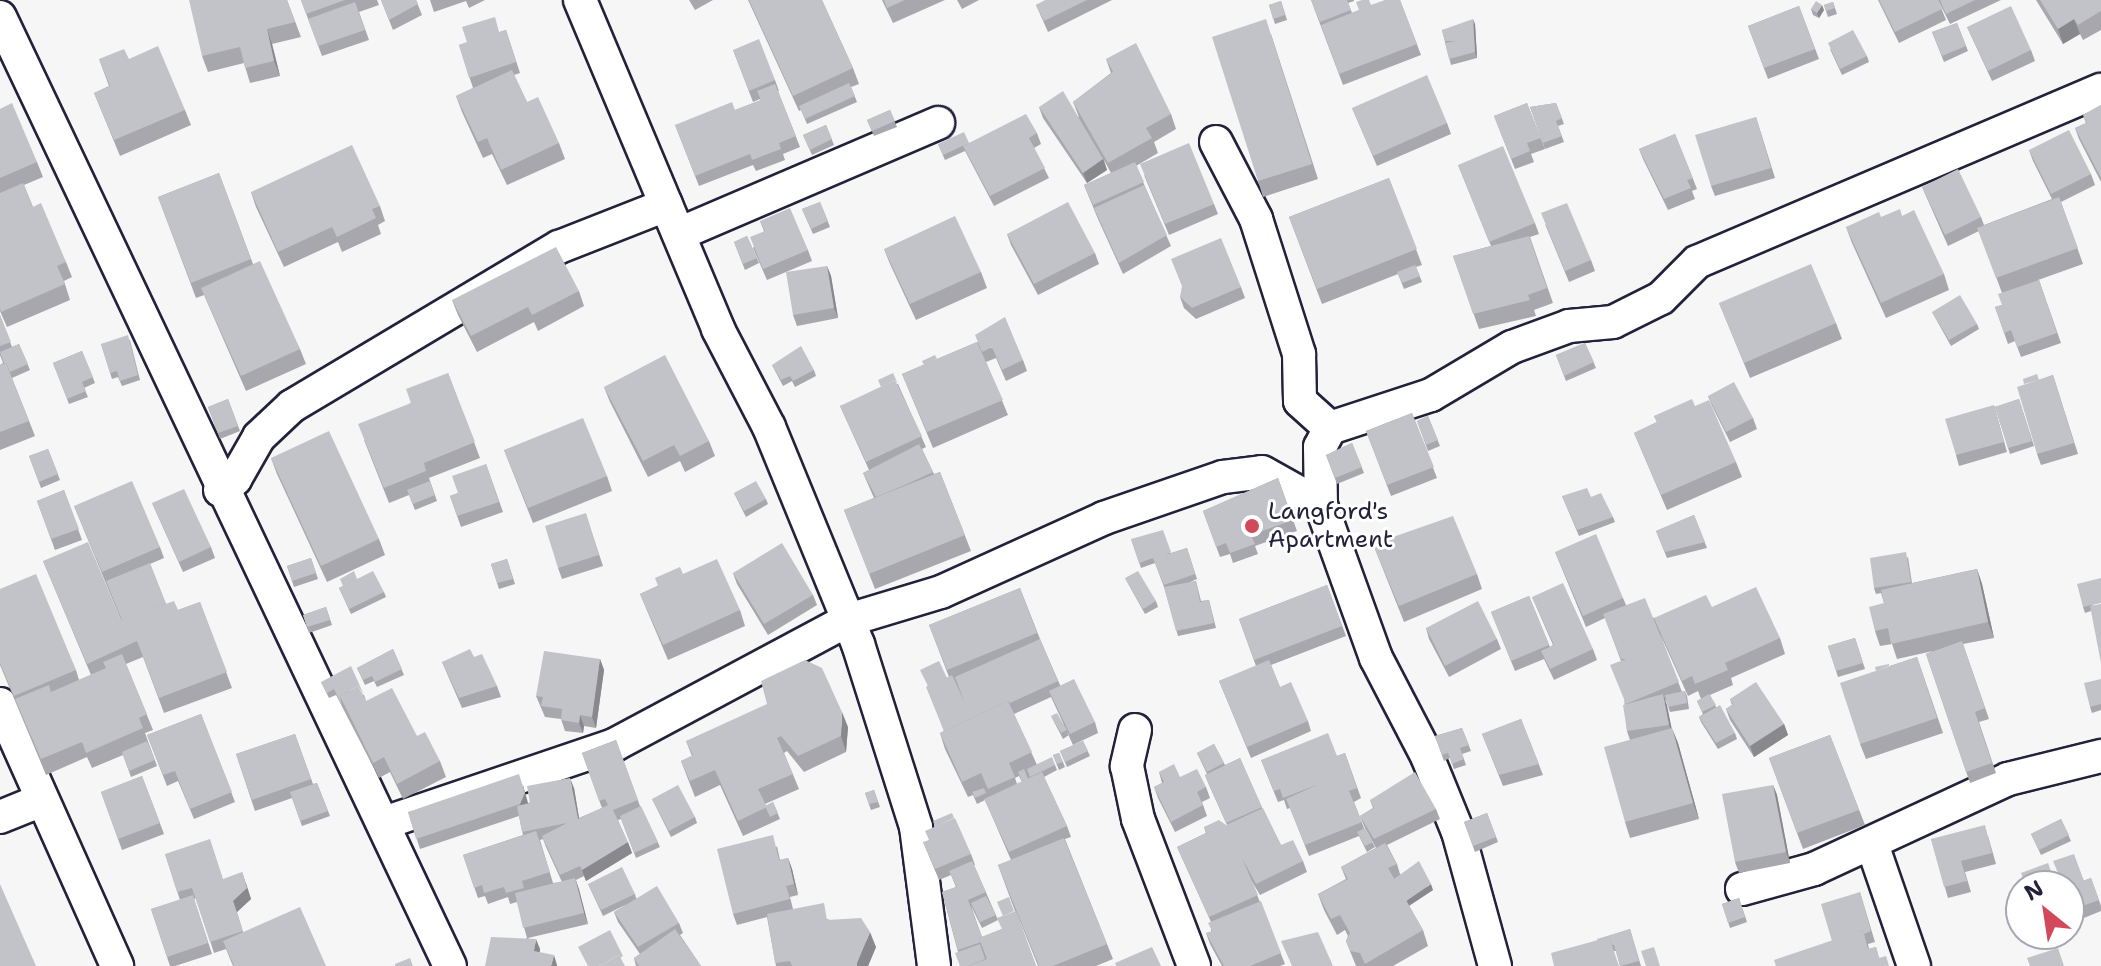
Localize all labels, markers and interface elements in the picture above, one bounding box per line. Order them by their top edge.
place label: Langford's Apartment [1268,498,1393,554]
marker: Langford's Apartment [1243,517,1261,535]
north arrow [2005,870,2085,950]
text: N [2019,874,2049,907]

